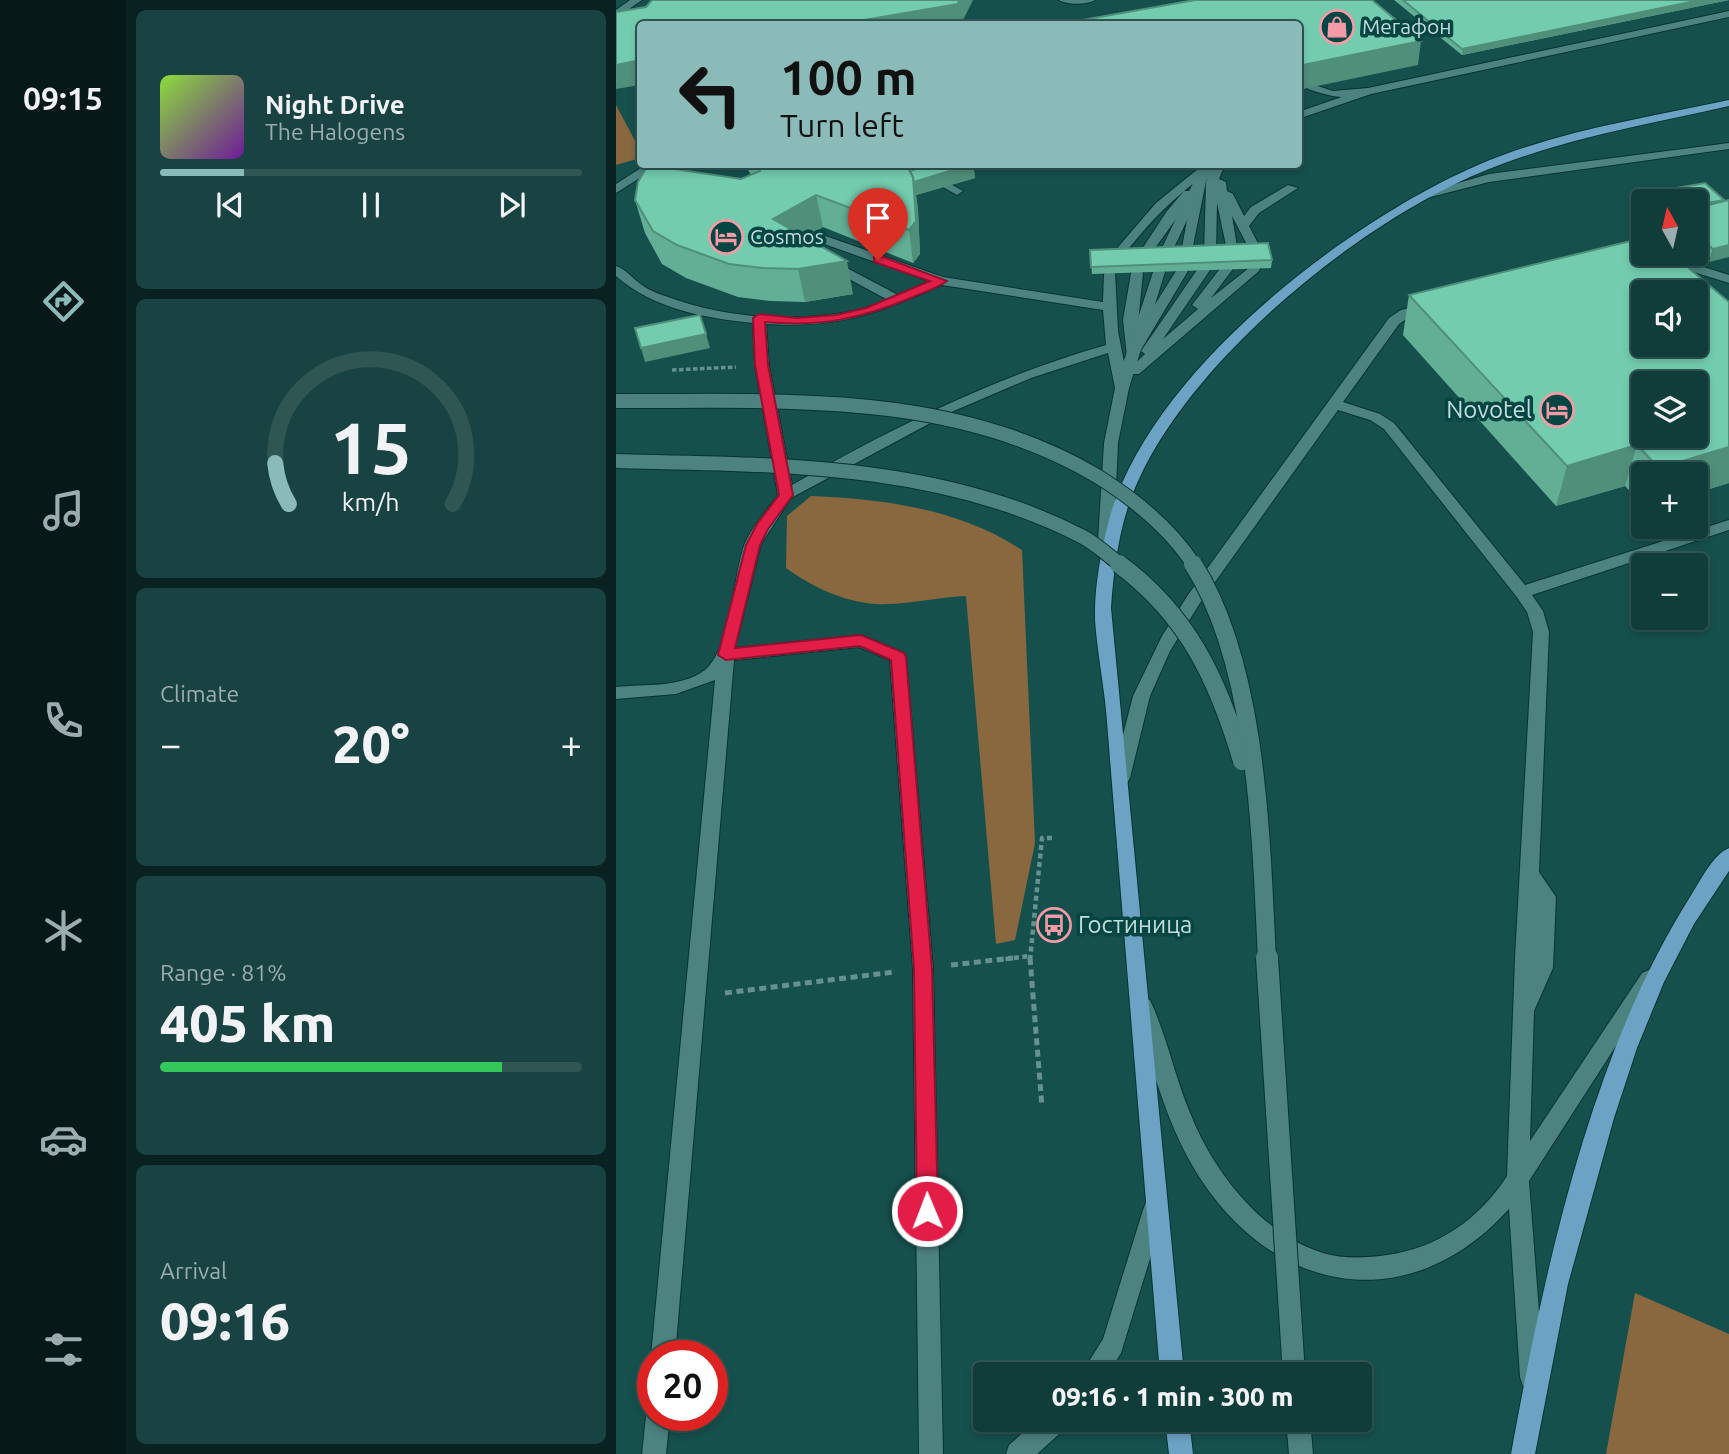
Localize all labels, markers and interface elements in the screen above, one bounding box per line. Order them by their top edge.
shop icon: Мегафон [1318,8,1356,46]
place label: Мегафон [1362,14,1452,38]
icon: left [665,49,756,140]
text: 100 m [780,49,917,104]
text: 09:15 [23,80,103,116]
text: Night Drive [265,90,405,119]
text: Turn left [780,107,904,143]
text: The Halogens [265,119,405,144]
icon: previous [211,186,249,224]
icon: pause [352,186,390,224]
icon: next [493,186,531,224]
pin [848,188,908,260]
north arrow [1631,189,1708,266]
map controls [1631,189,1708,630]
icon: arrive [859,199,897,237]
hotel icon: Cosmos [707,218,745,256]
place label: Cosmos [750,224,824,248]
icon: directions [39,277,88,326]
button: sound [1631,280,1708,357]
button: layers [1631,371,1708,448]
hotel icon: Novotel [1538,391,1576,429]
place label: Novotel [1446,396,1532,423]
text: 15 [330,407,412,489]
button: + [1631,462,1708,539]
icon: music [39,486,88,535]
text: km/h [342,488,400,516]
button: − [1631,553,1708,630]
text: Climate [160,681,239,706]
icon: phone [39,696,88,745]
text: 20° [332,715,410,773]
text: − [160,723,181,765]
text: + [561,723,582,765]
icon: climate [39,906,88,955]
bus stop icon: Гостиница [1035,906,1073,944]
place label: Гостиница [1078,911,1192,938]
text: Range · 81% [160,960,287,985]
text: 405 km [160,994,335,1052]
icon: car [39,1115,88,1164]
position arrow [890,1174,964,1248]
text: Arrival [160,1258,227,1283]
text: 09:16 [160,1292,290,1350]
icon: filters [39,1325,88,1374]
speed limit sign: 20 [637,1340,728,1431]
text: 09:16 · 1 min · 300 m [1052,1382,1293,1411]

